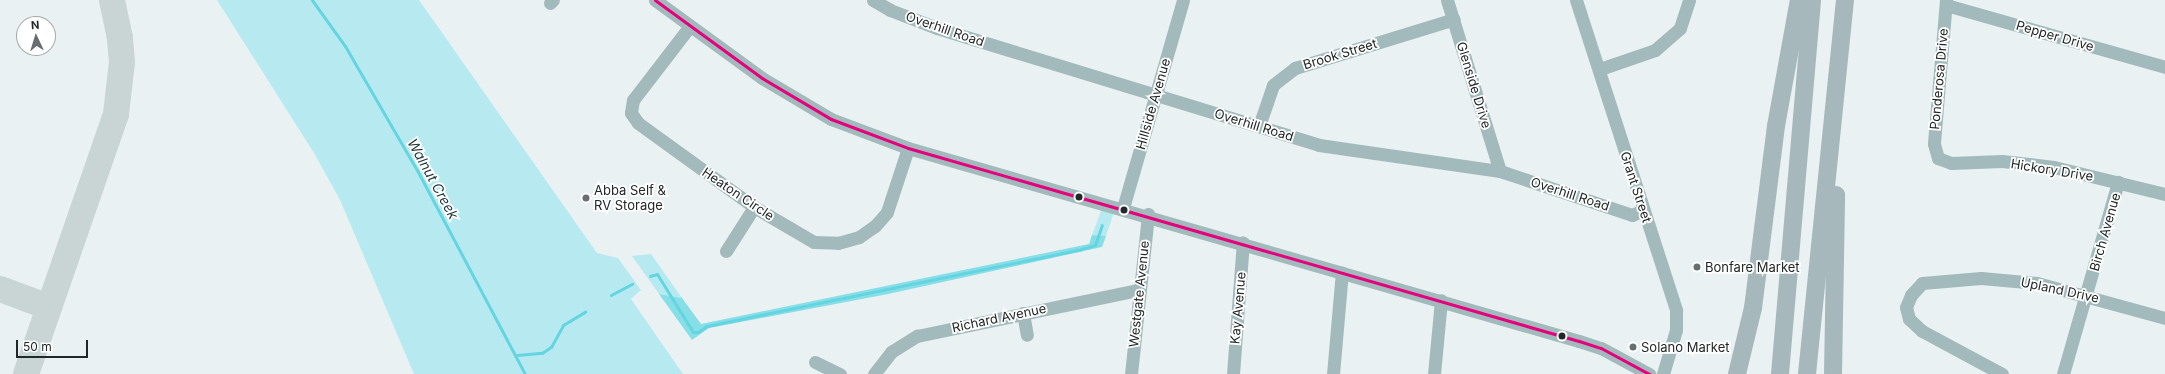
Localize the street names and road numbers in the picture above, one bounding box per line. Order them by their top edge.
street label: Overhill Road [904,8,986,50]
street label: Pepper Drive [2014,17,2096,55]
street label: Ponderosa Drive [1927,28,1951,130]
street label: Brook Street [1301,35,1379,73]
street label: Glenside Drive [1453,40,1495,130]
street label: Hillside Avenue [1133,57,1173,151]
street label: Overhill Road [1213,106,1295,144]
street label: Grant Street [1617,149,1655,225]
street label: Hickory Drive [2010,156,2094,184]
street label: Heaton Circle [699,164,777,224]
street label: Overhill Road [1529,174,1611,214]
street label: Birch Avenue [2086,191,2124,273]
street label: Westgate Avenue [1126,240,1152,348]
street label: Kay Avenue [1227,271,1249,345]
street label: Upland Drive [2019,274,2101,306]
street label: Richard Avenue [950,300,1048,336]

